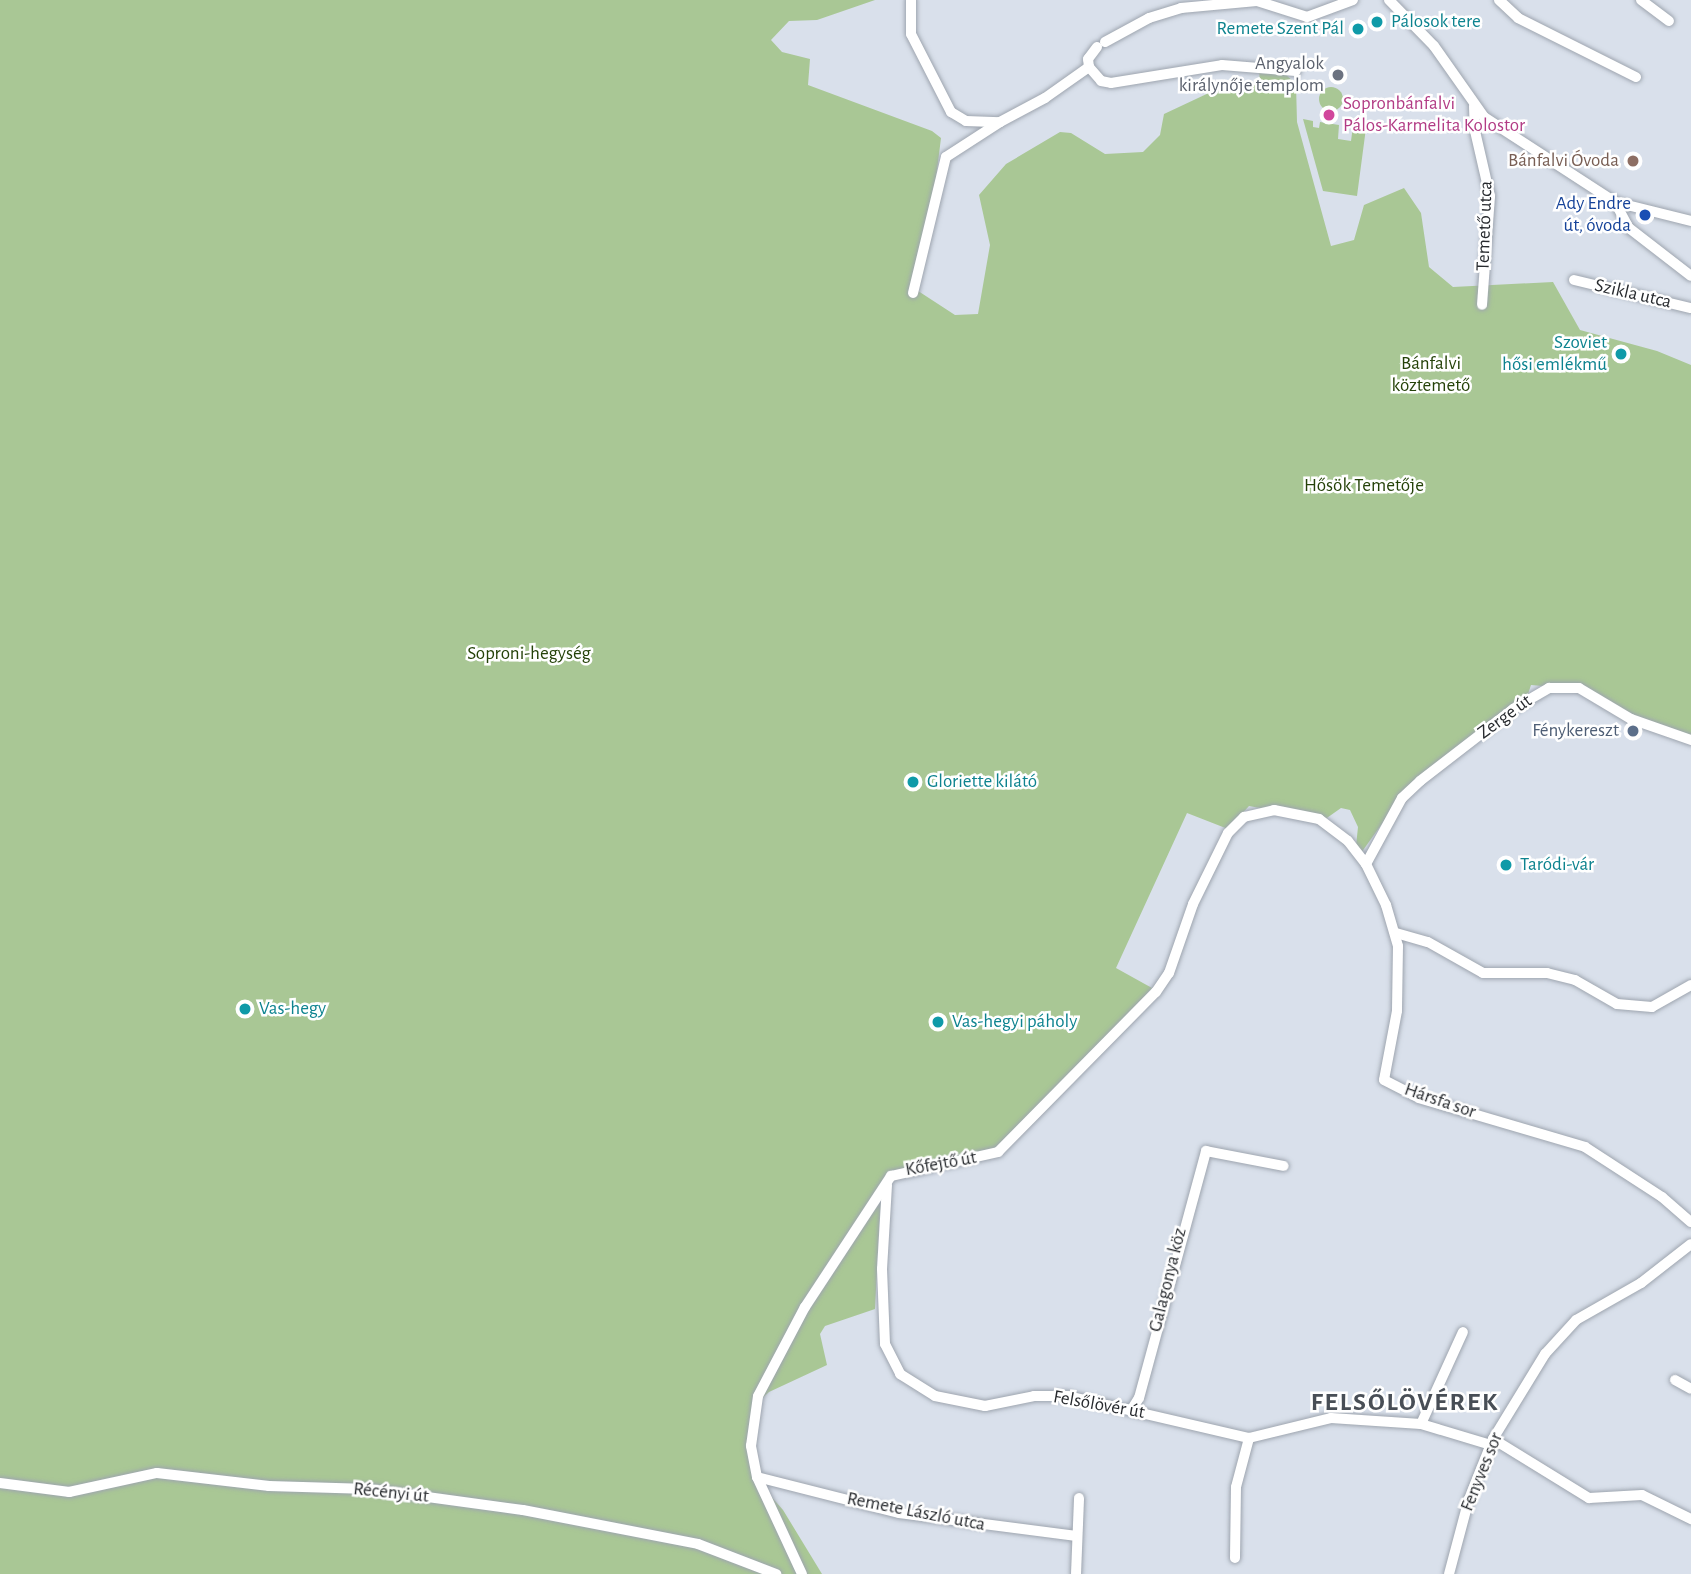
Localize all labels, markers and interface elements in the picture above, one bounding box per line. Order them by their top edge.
place label: Pálosok tere [1391,11,1481,33]
marker: Pálosok tere [1369,14,1385,30]
place label: Remete Szent Pál [1217,18,1344,40]
marker: Remete Szent Pál [1350,21,1366,37]
place label: Angyalok királynője templom [1179,53,1324,97]
marker: Angyalok királynője templom [1330,67,1346,83]
place label: Sopronbánfalvi Pálos-Karmelita Kolostor [1343,93,1525,137]
marker: Sopronbánfalvi Pálos-Karmelita Kolostor [1321,107,1337,123]
place label: Bánfalvi Óvoda [1508,150,1619,172]
marker: Bánfalvi Óvoda [1625,153,1641,169]
street label: Temető utca [1472,180,1498,272]
place label: Ady Endre út, óvoda [1556,193,1631,237]
marker: Ady Endre út, óvoda [1637,207,1653,223]
street label: Szikla utca [1592,274,1674,314]
place label: Szoviet hősi emlékmű [1502,332,1607,376]
marker: Szoviet hősi emlékmű [1613,346,1629,362]
park label: Bánfalvi köztemető [1392,353,1470,397]
park label: Hősök Temetője [1304,475,1424,497]
park label: Soproni-hegység [467,643,591,665]
street label: Zerge út [1473,690,1537,744]
place label: Fénykereszt [1532,720,1619,742]
marker: Fénykereszt [1625,723,1641,739]
place label: Gloriette kilátó [927,771,1037,793]
marker: Gloriette kilátó [905,774,921,790]
place label: Taródi-vár [1520,854,1594,876]
marker: Taródi-vár [1498,857,1514,873]
place label: Vas-hegy [259,998,326,1020]
marker: Vas-hegy [237,1001,253,1017]
place label: Vas-hegyi páholy [952,1011,1077,1033]
marker: Vas-hegyi páholy [930,1014,946,1030]
street label: Hársfa sor [1401,1078,1479,1124]
street label: Kőfejtő út [904,1147,978,1181]
street label: Galagonya köz [1144,1226,1192,1334]
street label: Felsőlövér út [1051,1386,1147,1424]
district label: FELSŐLÖVÉREK [1312,1387,1498,1419]
street label: Fenyves sor [1456,1429,1508,1515]
street label: Récényi út [352,1478,430,1508]
street label: Remete László utca [845,1487,987,1537]

